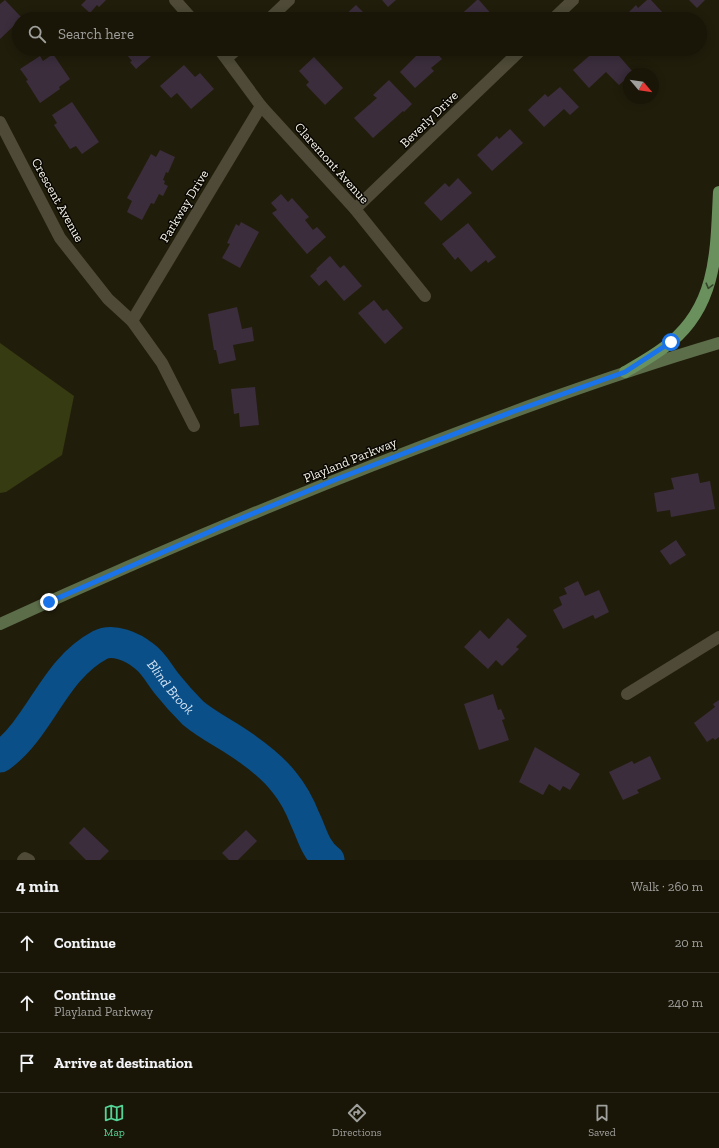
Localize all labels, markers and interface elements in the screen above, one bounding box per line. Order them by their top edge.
search box [12,12,707,56]
icon: search [26,23,48,45]
text: Search here [58,25,134,43]
north arrow [623,68,659,104]
street label: Beverly Drive [397,88,461,150]
street label: Claremont Avenue [292,119,372,207]
street label: Crescent Avenue [29,155,87,245]
street label: Parkway Drive [157,167,211,245]
one-way arrow [705,283,713,289]
route start [662,333,680,351]
street label: Playland Parkway [301,434,399,486]
route end [40,593,58,611]
water label: Blind Brook [144,656,198,718]
text: 4 min [16,876,59,896]
text: Walk · 260 m [631,879,703,894]
icon: ahead [16,932,38,954]
text: Continue [54,934,116,952]
text: 20 m [675,935,703,950]
text: Continue [54,986,116,1004]
icon: ahead [16,992,38,1014]
text: 240 m [668,995,703,1010]
text: Playland Parkway [54,1004,153,1019]
icon: arrive [16,1052,38,1074]
text: Arrive at destination [54,1054,193,1072]
tab: Map [103,1102,125,1139]
tab: Directions [332,1102,382,1139]
tab: Saved [588,1102,616,1139]

